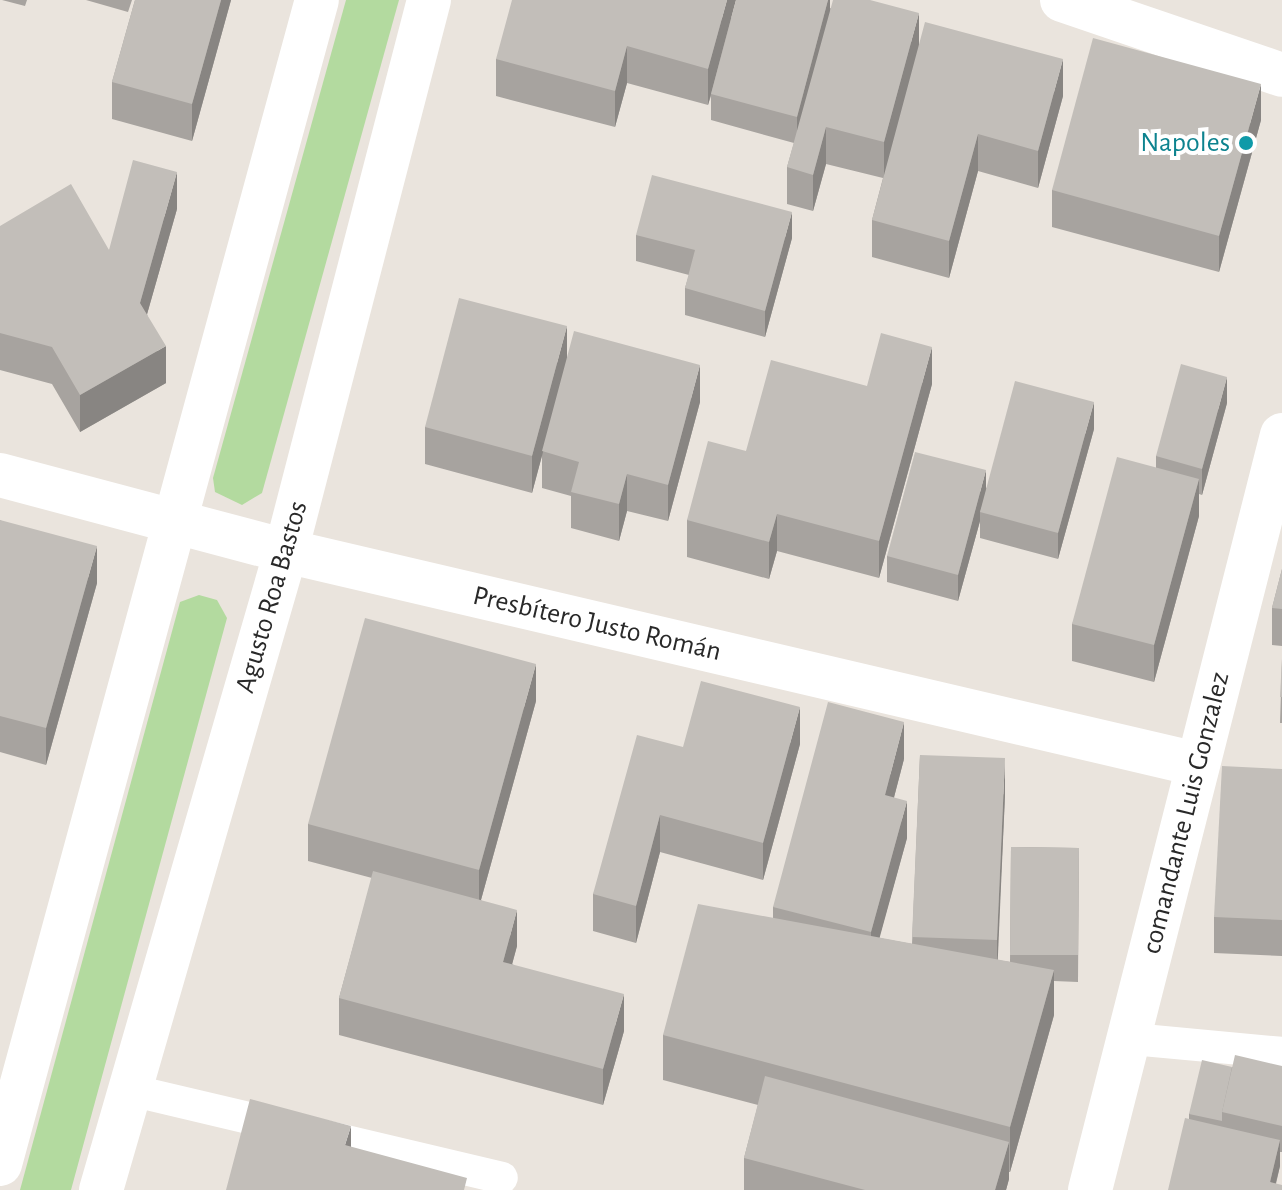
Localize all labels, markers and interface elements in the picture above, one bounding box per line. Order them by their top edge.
place label: Napoles [1140,126,1230,160]
marker: Napoles [1237,134,1255,152]
street label: Agusto Roa Bastos [229,497,315,697]
street label: Presbítero Justo Román [470,579,724,669]
street label: comandante Luis Gonzalez [1135,669,1237,957]

